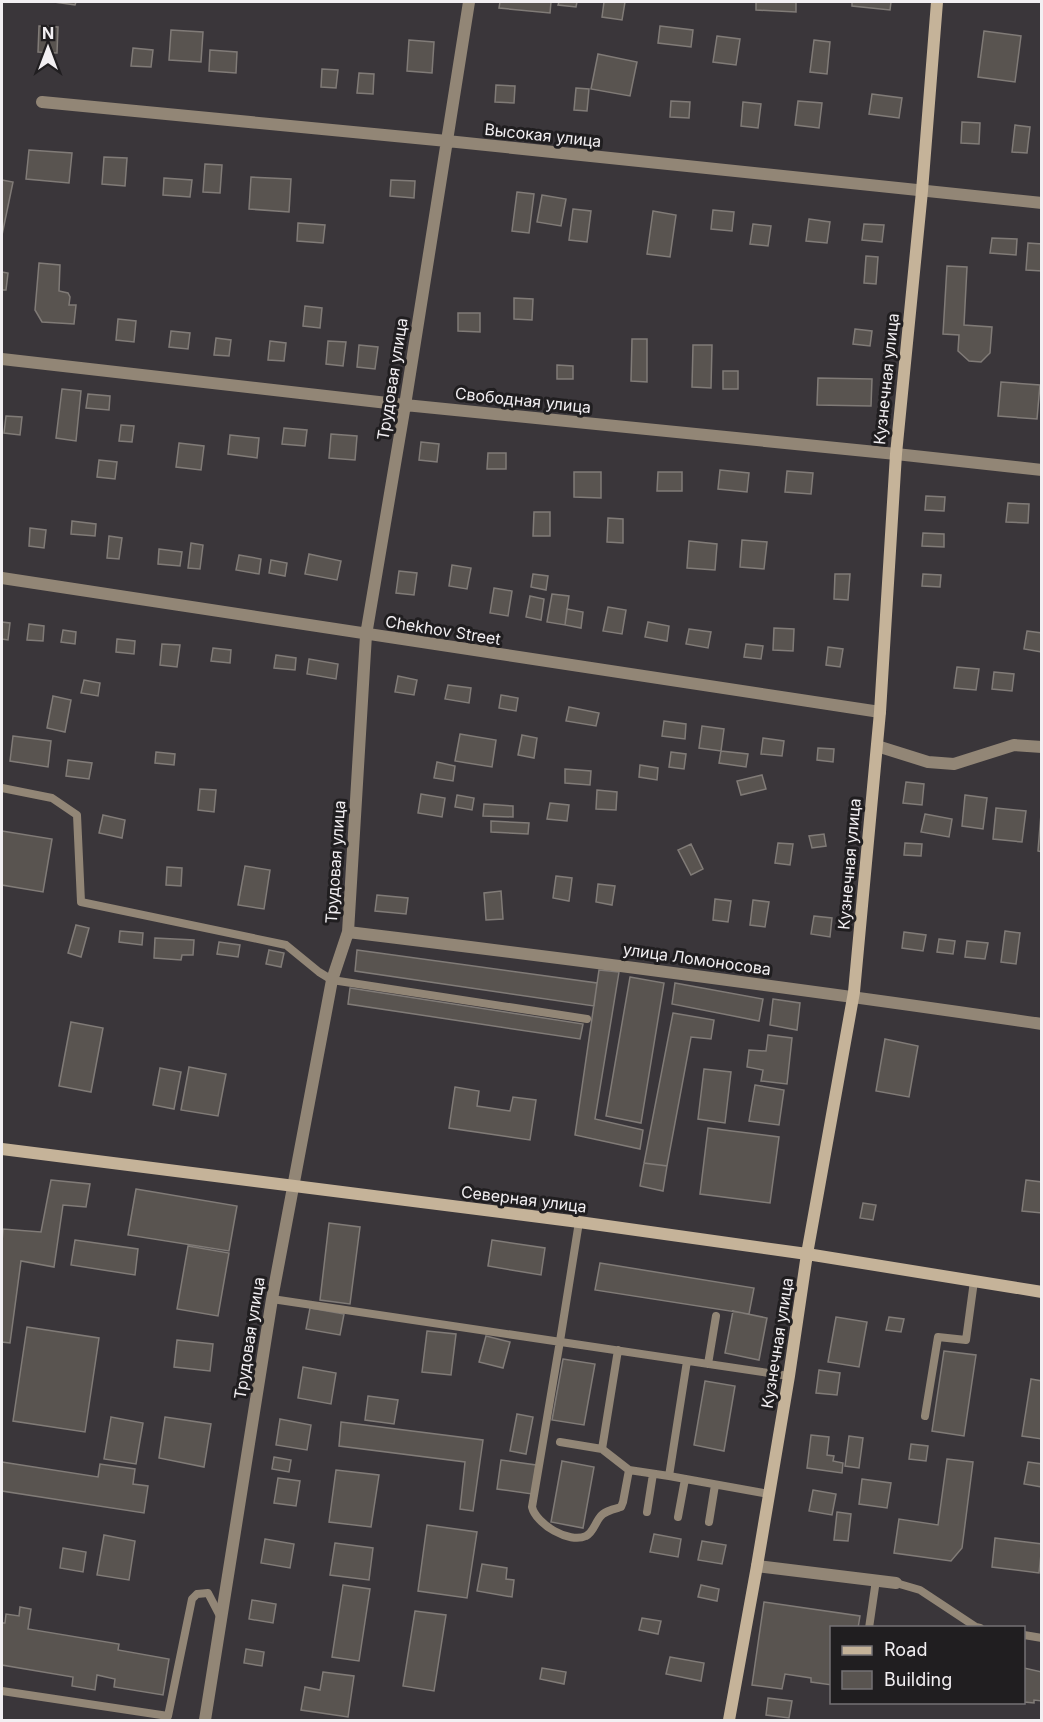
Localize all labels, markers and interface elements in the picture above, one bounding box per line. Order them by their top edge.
north arrow [18,18,78,78]
text: N [42,23,54,43]
street label: Высокая улица [484,119,602,151]
street label: Кузнечная улица [869,312,903,446]
street label: Трудовая улица [372,316,412,442]
street label: Свободная улица [454,383,592,417]
street label: Chekhov Street [384,611,502,649]
street label: Кузнечная улица [833,797,865,931]
street label: Трудовая улица [321,800,349,924]
street label: улица Ломоносова [622,939,772,979]
street label: Северная улица [460,1181,588,1217]
street label: Трудовая улица [229,1275,269,1401]
street label: Кузнечная улица [757,1276,797,1410]
legend [830,1626,1025,1704]
text: Road [884,1639,927,1660]
text: Building [884,1669,952,1690]

